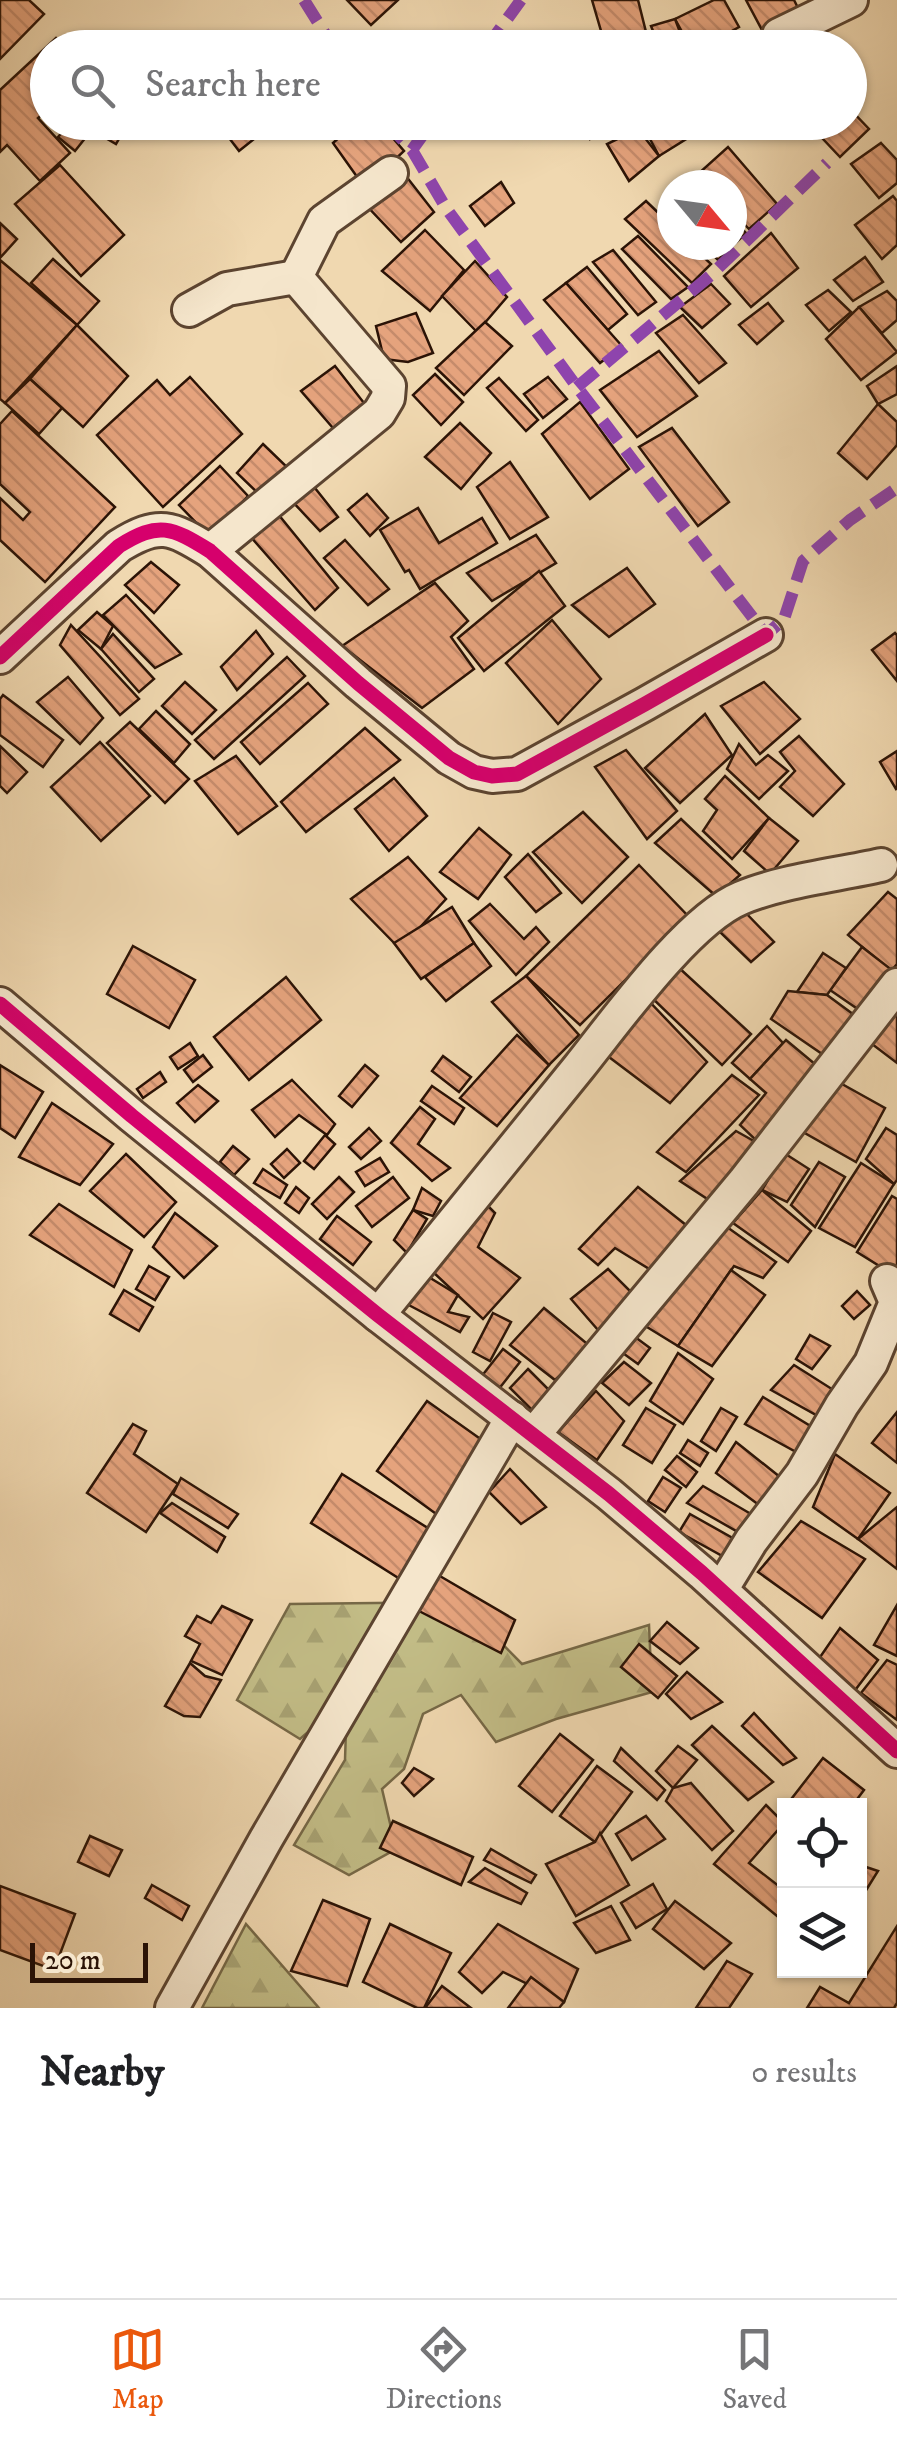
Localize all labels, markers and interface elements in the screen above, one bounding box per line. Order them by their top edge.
search box [30,30,867,140]
icon: search [65,58,120,113]
text: Search here [145,61,321,109]
north arrow [657,170,747,260]
map controls [777,1798,867,1978]
button: locate [777,1798,867,1888]
button: layers [777,1888,867,1978]
scale bar [30,1938,148,1982]
text: 20 m [45,1943,101,1978]
text: Nearby [40,2047,164,2099]
text: 0 results [751,2053,857,2093]
tab: Map [110,2322,165,2417]
tab: Directions [386,2322,502,2417]
tab: Saved [722,2322,787,2417]

